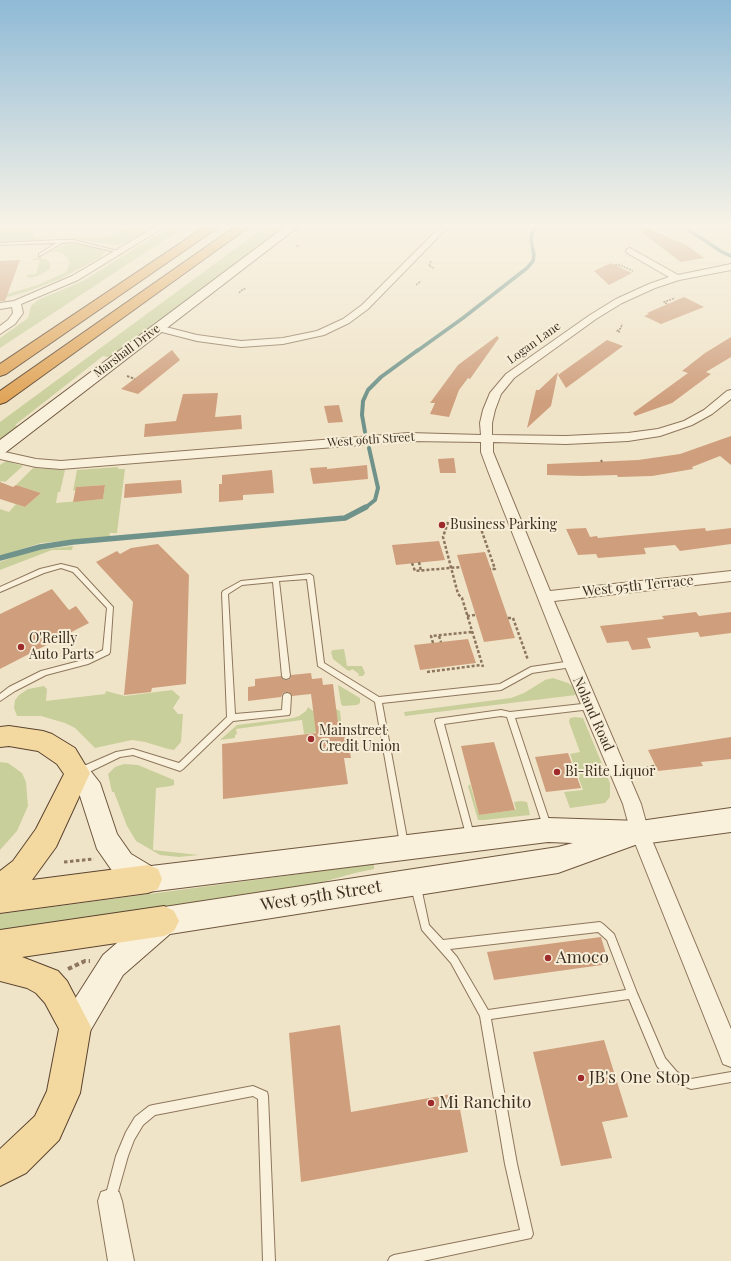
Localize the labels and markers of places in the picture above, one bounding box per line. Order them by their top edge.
place label: Business Parking [450,517,557,533]
marker: Business Parking [437,520,447,530]
place label: O'Reilly Auto Parts [29,631,94,664]
marker: O'Reilly Auto Parts [16,642,26,652]
place label: Mainstreet Credit Union [319,723,400,756]
marker: Mainstreet Credit Union [306,734,316,744]
place label: Bi-Rite Liquor [565,764,655,780]
marker: Bi-Rite Liquor [552,767,562,777]
place label: Amoco [556,948,609,968]
marker: Amoco [543,953,553,963]
place label: JB's One Stop [589,1068,690,1088]
marker: JB's One Stop [576,1073,586,1083]
place label: Mi Ranchito [439,1093,531,1113]
marker: Mi Ranchito [426,1098,436,1108]

